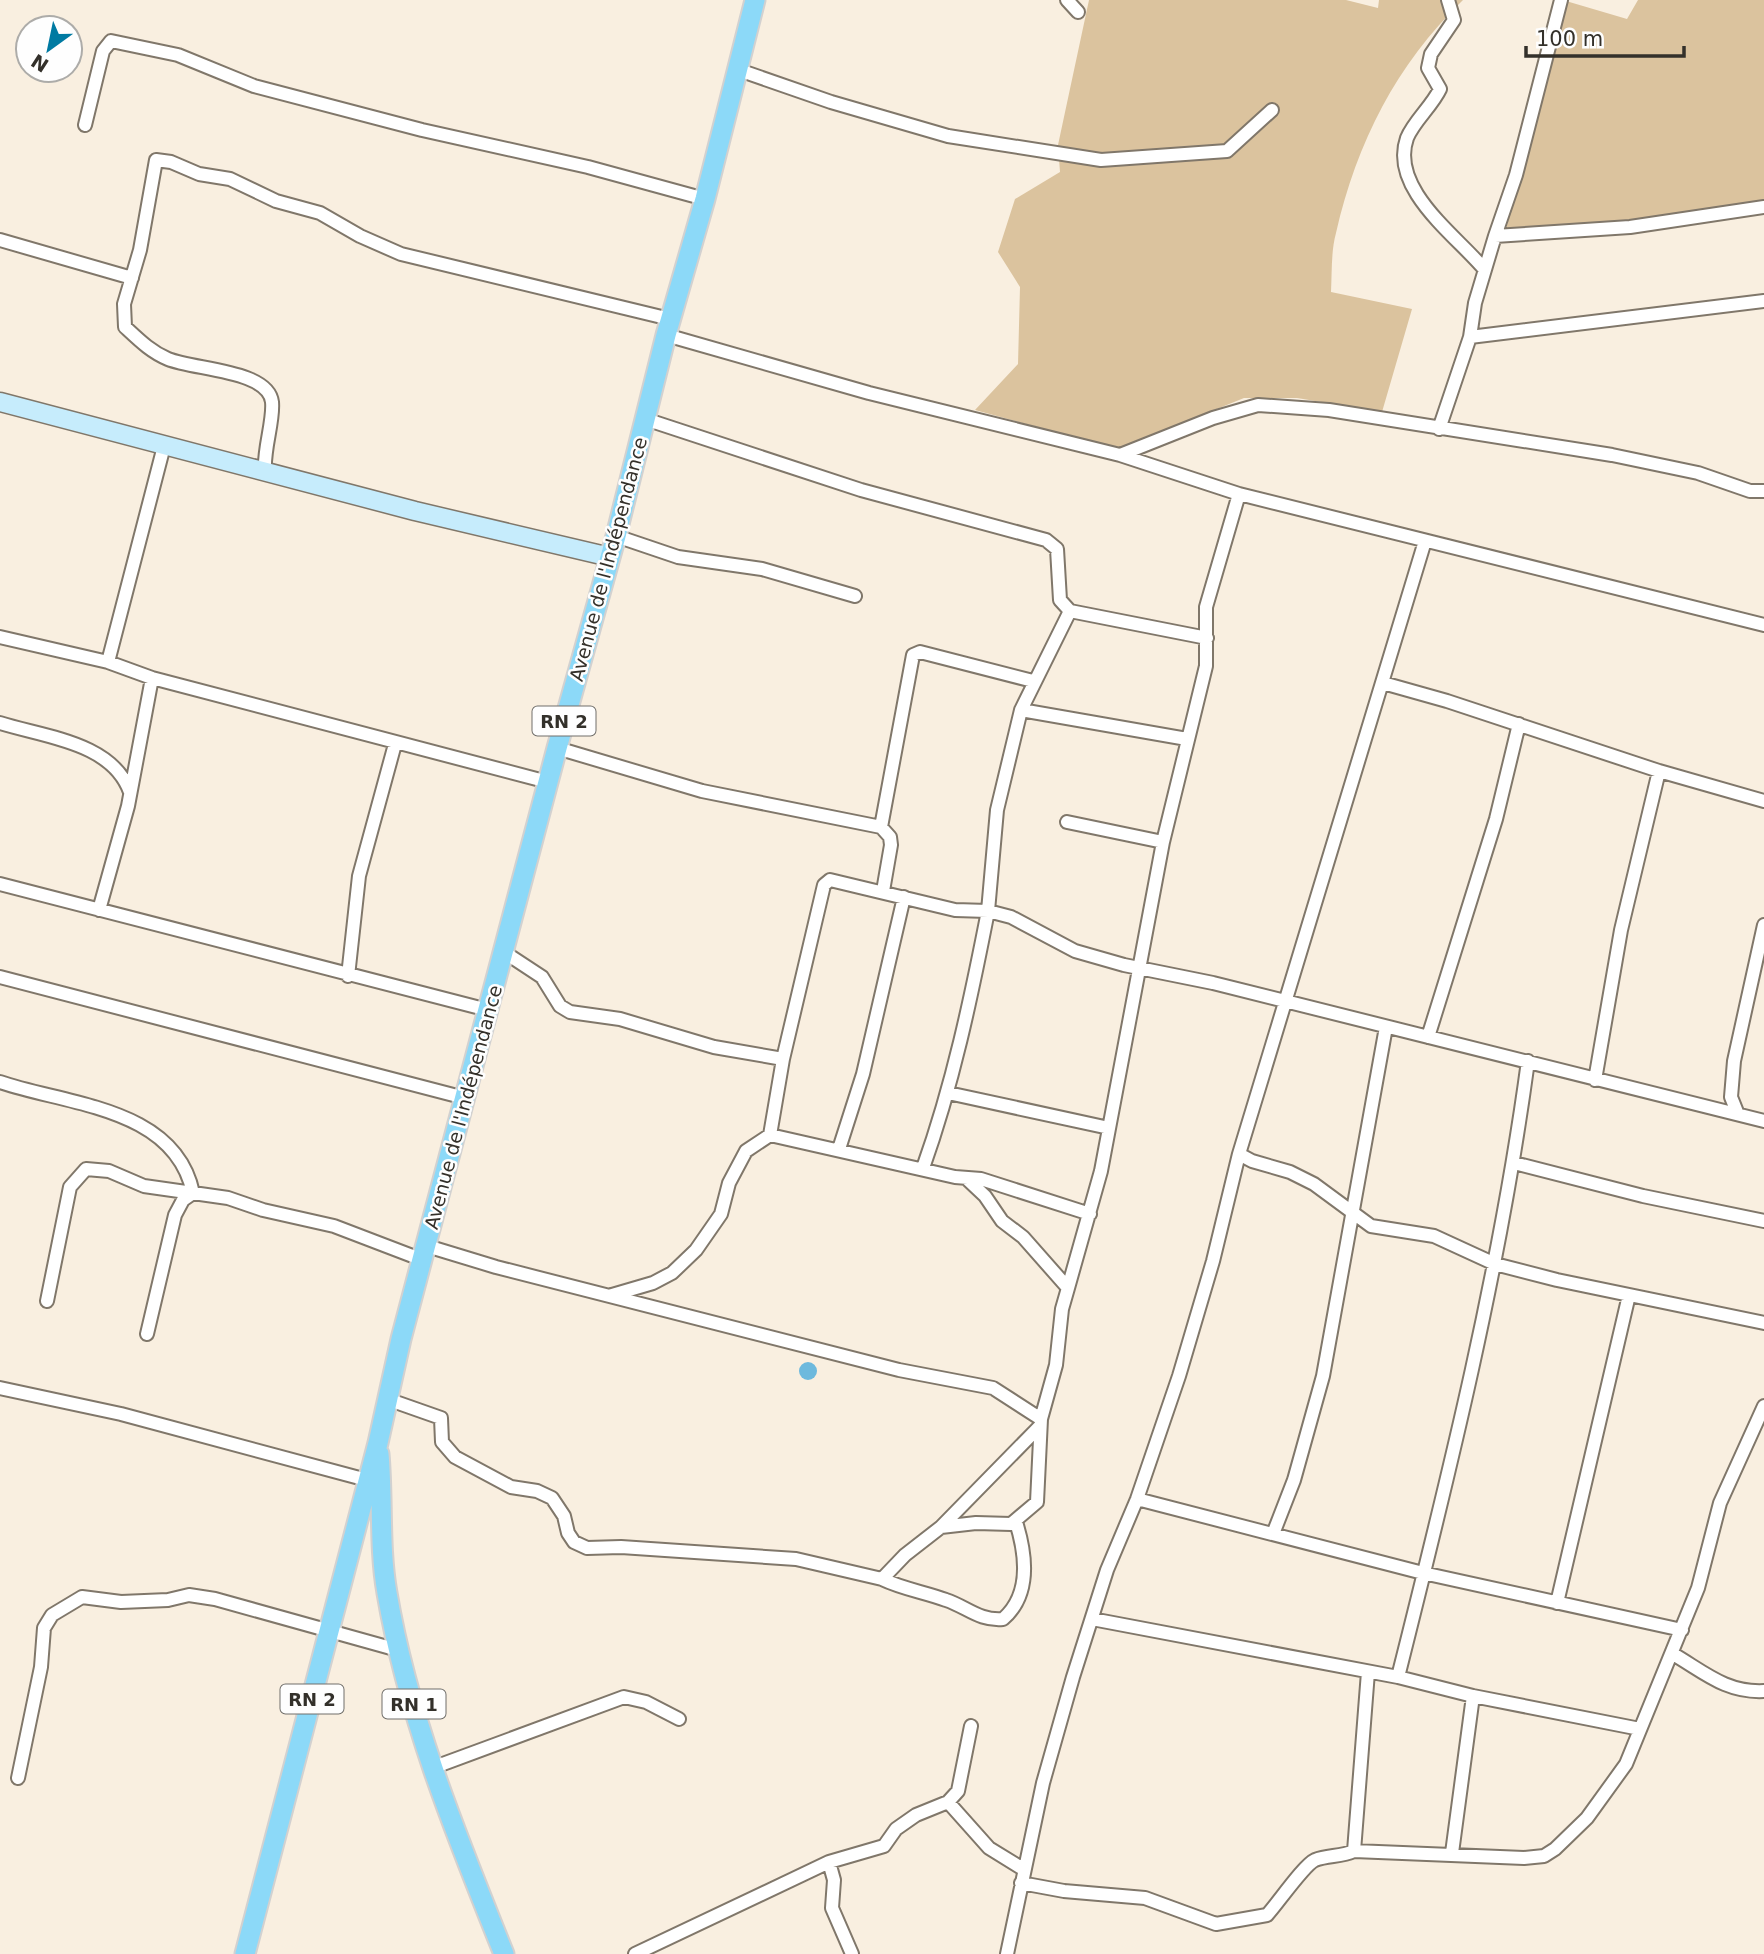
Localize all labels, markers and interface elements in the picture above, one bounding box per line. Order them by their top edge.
north arrow [14,14,84,84]
scale bar [1526,14,1684,58]
text: 100 m [1536,27,1603,51]
text: N [27,50,52,77]
street label: Avenue de l'Indépendance [565,434,651,684]
road number: RN 2 [532,706,596,736]
street label: Avenue de l'Indépendance [420,982,506,1232]
road number: RN 2 [280,1684,344,1714]
road number: RN 1 [382,1689,446,1718]

